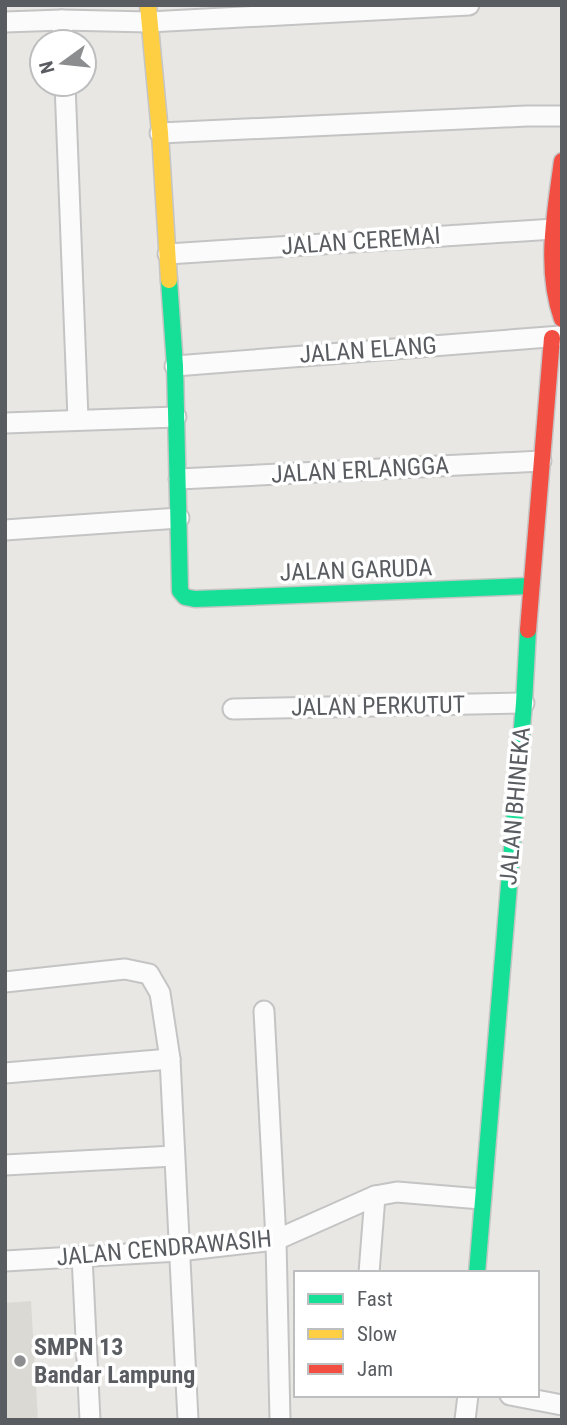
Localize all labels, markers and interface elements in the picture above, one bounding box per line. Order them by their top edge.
north arrow [28,28,98,98]
text: N [34,59,60,76]
street label: JALAN CEREMAI [281,221,441,261]
street label: JALAN ELANG [298,331,438,369]
street label: JALAN ERLANGGA [270,451,450,489]
street label: JALAN GARUDA [279,553,433,587]
street label: JALAN PERKUTUT [291,690,465,722]
street label: JALAN BHINEKA [494,726,536,886]
street label: JALAN CENDRAWASIH [55,1225,273,1271]
legend [294,1271,539,1397]
text: Fast [357,1287,393,1311]
text: Slow [357,1322,397,1346]
place label: SMPN 13 Bandar Lampung [34,1333,195,1389]
marker: SMPN 13 Bandar Lampung [12,1353,28,1369]
text: Jam [357,1357,393,1381]

